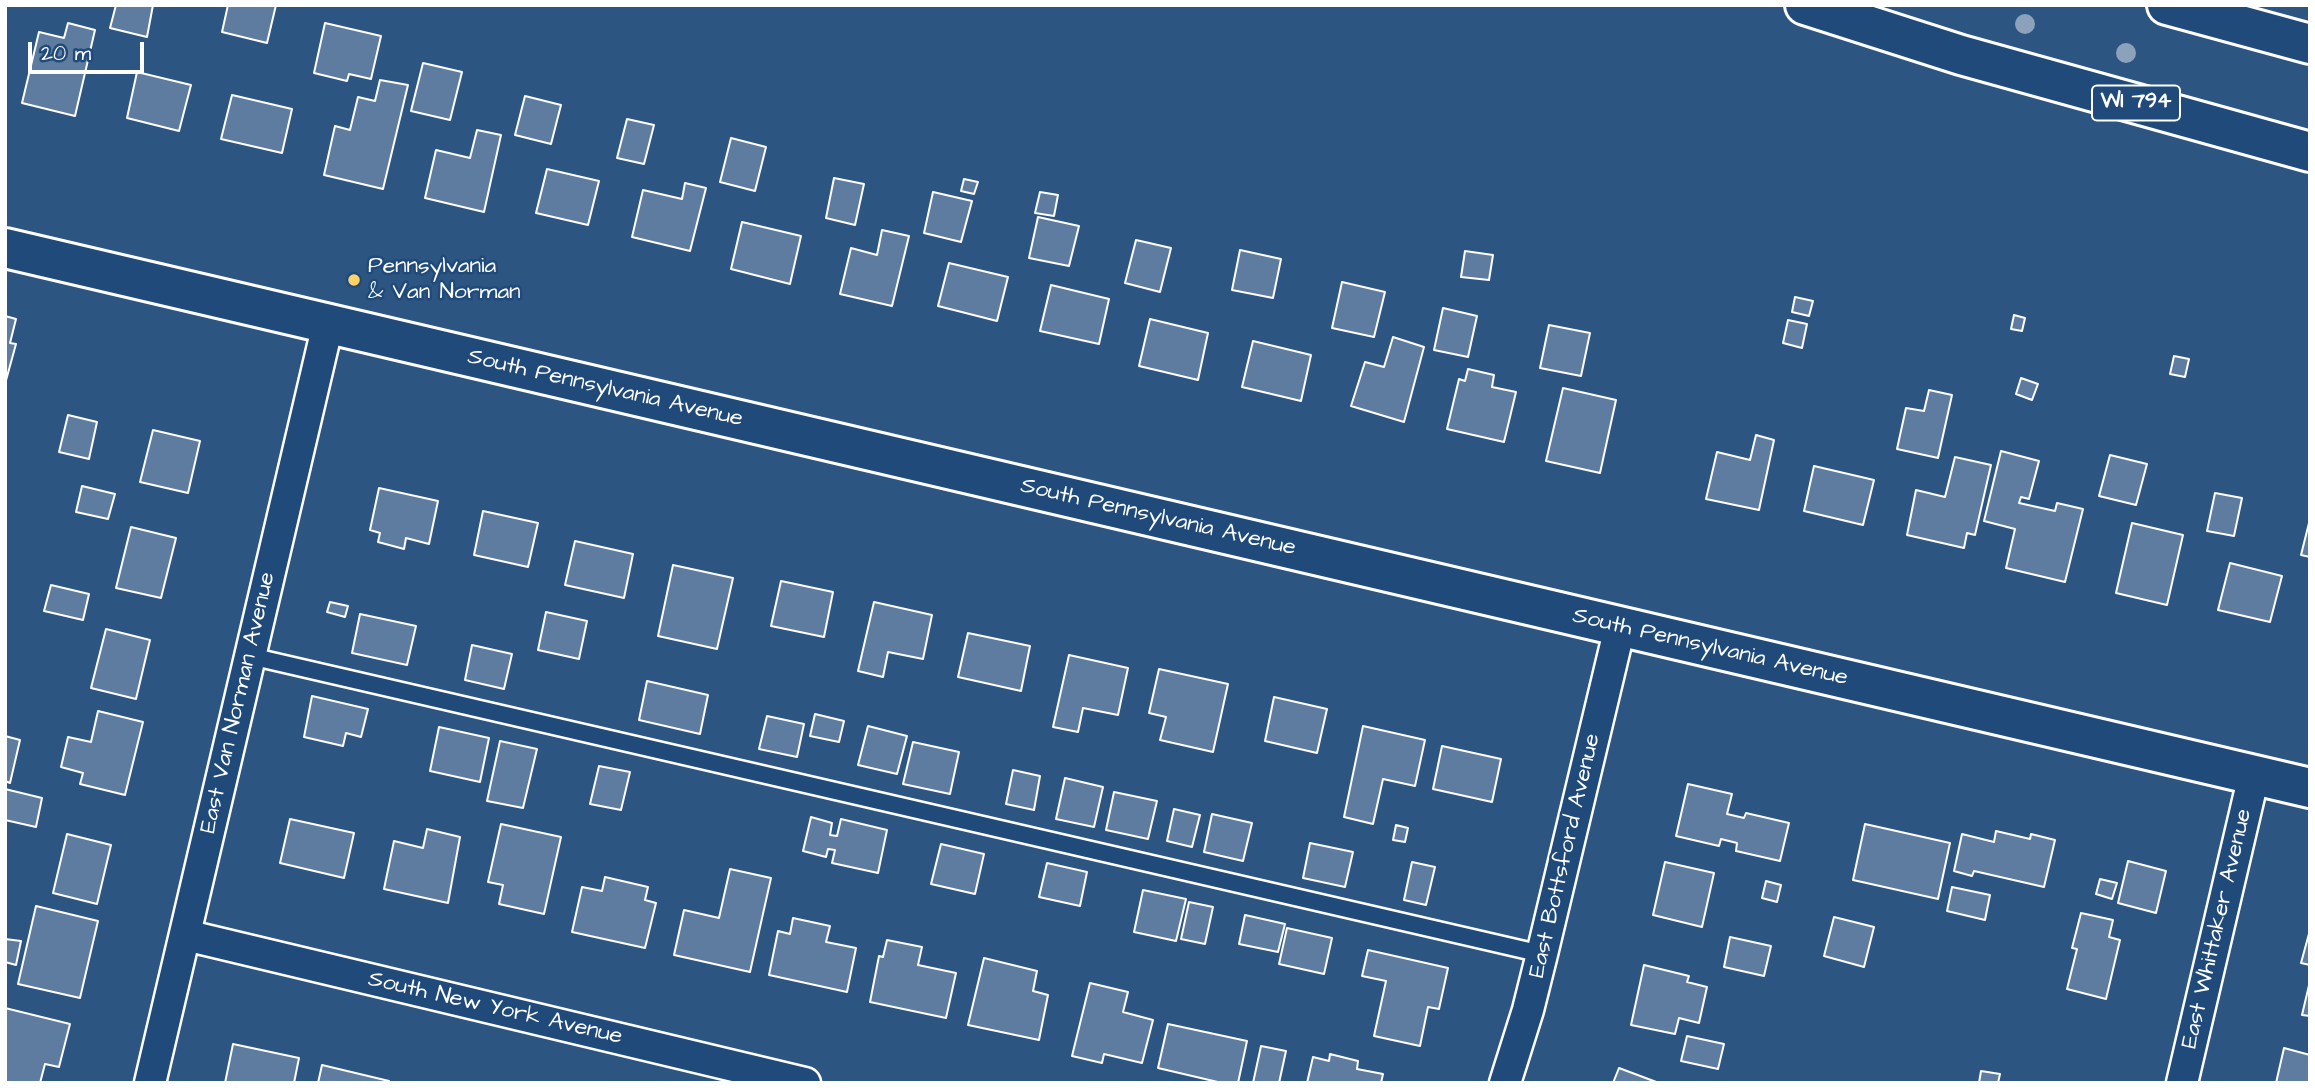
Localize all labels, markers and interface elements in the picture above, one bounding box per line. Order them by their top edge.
scale bar [32,28,147,72]
text: 20 m [41,39,91,68]
road number: WI 794 [2092,86,2180,120]
place label: Pennsylvania & Van Norman [368,253,521,307]
marker: Pennsylvania & Van Norman [346,272,362,288]
street label: South Pennsylvania Avenue [465,344,745,434]
street label: South Pennsylvania Avenue [1018,473,1298,563]
street label: East Van Norman Avenue [195,570,283,836]
street label: South Pennsylvania Avenue [1570,603,1850,693]
street label: East Bottsford Avenue [1524,731,1608,981]
street label: East Whittaker Avenue [2177,806,2259,1052]
street label: South New York Avenue [365,966,625,1052]

